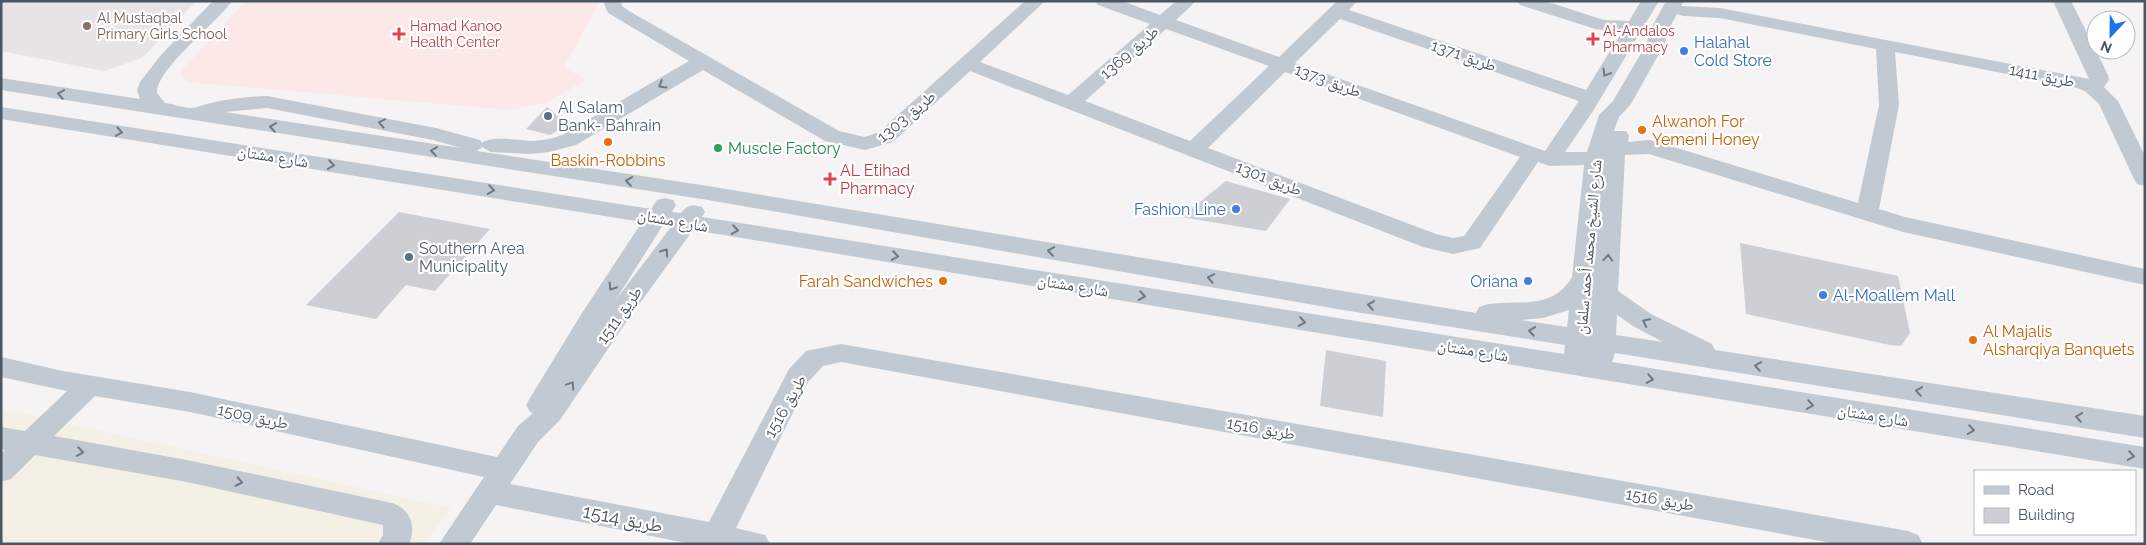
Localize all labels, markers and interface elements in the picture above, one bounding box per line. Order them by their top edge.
place label: Al Mustaqbal Primary Girls School [97,10,227,42]
north arrow [2086,10,2136,60]
place label: Hamad Kanoo Health Center [410,18,502,50]
marker: Al Mustaqbal Primary Girls School [81,20,93,32]
street label: طريق 1369 [1096,22,1163,84]
place label: Al-Andalos Pharmacy [1603,23,1675,55]
marker: Hamad Kanoo Health Center [392,27,406,41]
marker: Al-Andalos Pharmacy [1587,33,1599,45]
place label: Halahal Cold Store [1694,33,1772,70]
street label: طريق 1371 [1428,35,1499,76]
text: N [2098,38,2114,56]
marker: Halahal Cold Store [1678,45,1690,57]
street label: طريق 1373 [1292,60,1364,102]
street label: طريق 1411 [2007,60,2076,92]
one-way arrow [1603,67,1613,76]
one-way arrow [658,79,667,89]
street label: طريق 1303 [873,86,940,147]
one-way arrow [56,89,65,99]
place label: Al Salam Bank- Bahrain [558,98,661,135]
marker: Al Salam Bank- Bahrain [542,110,554,122]
place label: Alwanoh For Yemeni Honey [1652,112,1760,149]
one-way arrow [377,119,386,129]
one-way arrow [269,122,277,132]
marker: Alwanoh For Yemeni Honey [1636,124,1648,136]
one-way arrow [114,126,123,136]
marker: Baskin-Robbins [602,136,614,148]
place label: Muscle Factory [728,139,841,158]
street label: شارع مشتان [236,142,310,172]
marker: Muscle Factory [712,142,724,154]
one-way arrow [429,146,437,157]
place label: Baskin-Robbins [550,151,666,170]
street label: طريق 1301 [1233,157,1304,201]
one-way arrow [327,159,335,169]
street label: شارع الشيخ محمد أحمد سلمان [1571,159,1607,336]
place label: AL Etihad Pharmacy [840,161,915,198]
marker: AL Etihad Pharmacy [824,173,836,185]
one-way arrow [625,177,633,187]
one-way arrow [487,185,496,195]
place label: Fashion Line [1134,200,1226,219]
marker: Fashion Line [1230,203,1242,215]
street label: شارع مشتان [636,205,710,237]
one-way arrow [731,224,739,235]
place label: Southern Area Municipality [419,239,525,276]
one-way arrow [1046,246,1055,256]
one-way arrow [659,248,668,258]
one-way arrow [892,250,900,261]
marker: Southern Area Municipality [403,251,415,263]
one-way arrow [1603,253,1614,261]
street label: شارع مشتان [1036,271,1110,301]
place label: Farah Sandwiches [799,272,933,291]
place label: Oriana [1470,272,1518,291]
one-way arrow [1207,273,1215,283]
marker: Farah Sandwiches [937,275,949,287]
marker: Oriana [1522,275,1534,287]
one-way arrow [608,281,618,290]
street label: طريق 1511 [593,283,647,348]
place label: Al-Moallem Mall [1833,286,1956,305]
marker: Al-Moallem Mall [1817,289,1829,301]
one-way arrow [1138,291,1146,301]
one-way arrow [1367,301,1376,311]
one-way arrow [1298,317,1307,327]
one-way arrow [1642,318,1651,328]
place label: Al Majalis Alsharqiya Banquets [1983,322,2135,359]
one-way arrow [1527,326,1536,336]
marker: Al Majalis Alsharqiya Banquets [1967,334,1979,346]
street label: شارع مشتان [1436,336,1510,366]
one-way arrow [1754,361,1762,372]
street label: طريق 1516 [760,371,811,441]
one-way arrow [1646,373,1654,384]
one-way arrow [565,381,574,390]
one-way arrow [1915,386,1923,397]
one-way arrow [1806,399,1815,409]
street label: طريق 1509 [216,400,290,434]
street label: شارع مشتان [1836,401,1910,431]
one-way arrow [2075,412,2083,423]
street label: طريق 1516 [1225,413,1297,445]
one-way arrow [1967,425,1975,435]
one-way arrow [75,447,84,457]
one-way arrow [2127,450,2136,460]
legend [1974,470,2136,535]
one-way arrow [235,476,244,487]
text: Road [2018,481,2054,499]
street label: طريق 1516 [1624,484,1696,516]
street label: طريق 1514 [581,499,665,537]
text: Building [2018,506,2075,524]

